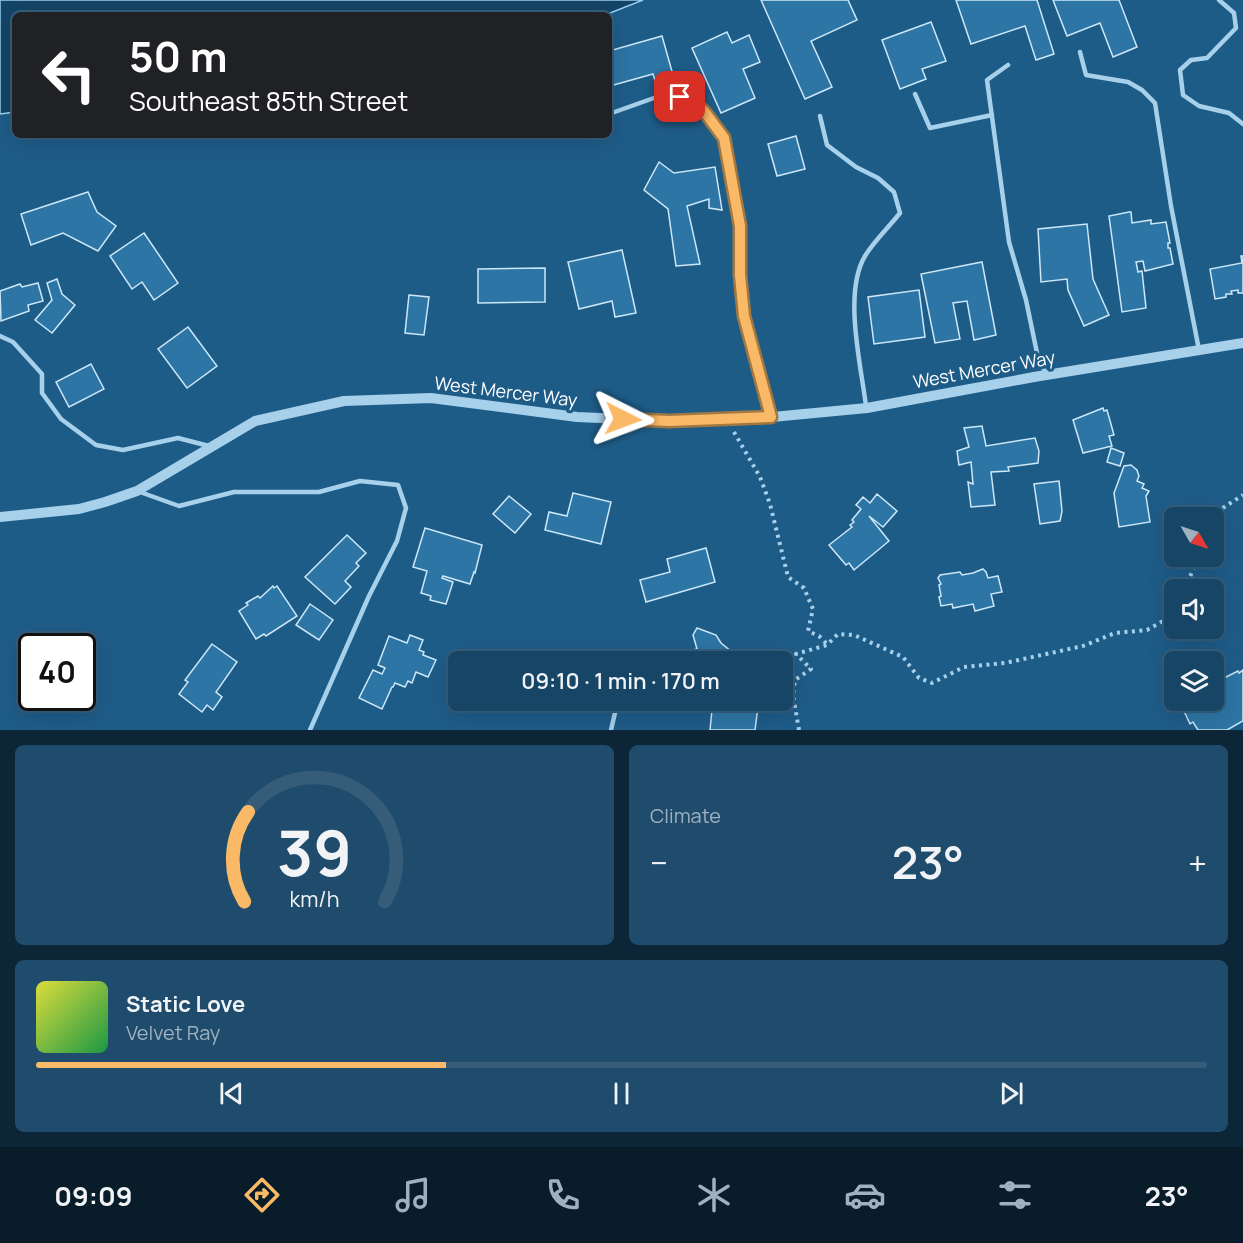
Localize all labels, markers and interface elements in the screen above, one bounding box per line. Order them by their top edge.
text: 50 m [129,27,227,85]
icon: left [30,36,108,114]
pin [654,71,705,122]
icon: arrive [663,80,696,113]
text: Southeast 85th Street [129,82,408,119]
street label: West Mercer Way [911,345,1057,393]
street label: West Mercer Way [433,370,579,412]
position arrow [591,387,655,451]
north arrow [1164,507,1224,567]
map controls [1164,507,1224,711]
button: sound [1164,579,1224,639]
speed limit sign: 40 [18,633,96,711]
button: layers [1164,651,1224,711]
text: 09:10 · 1 min · 170 m [521,666,720,696]
text: Climate [650,802,721,829]
text: 39 [277,809,352,895]
text: 23° [892,831,964,893]
text: − [650,840,668,885]
text: + [1188,840,1207,885]
text: km/h [290,884,339,913]
text: Static Love [126,989,245,1019]
text: Velvet Ray [126,1019,220,1046]
icon: previous [215,1077,248,1110]
icon: pause [605,1077,638,1110]
icon: next [995,1077,1028,1110]
icon: directions [241,1174,283,1216]
icon: music [392,1174,434,1216]
icon: phone [542,1174,584,1216]
icon: climate [693,1174,735,1216]
icon: car [844,1174,886,1216]
icon: filters [994,1174,1036,1216]
text: 09:09 [54,1177,133,1214]
text: 23° [1145,1177,1189,1214]

